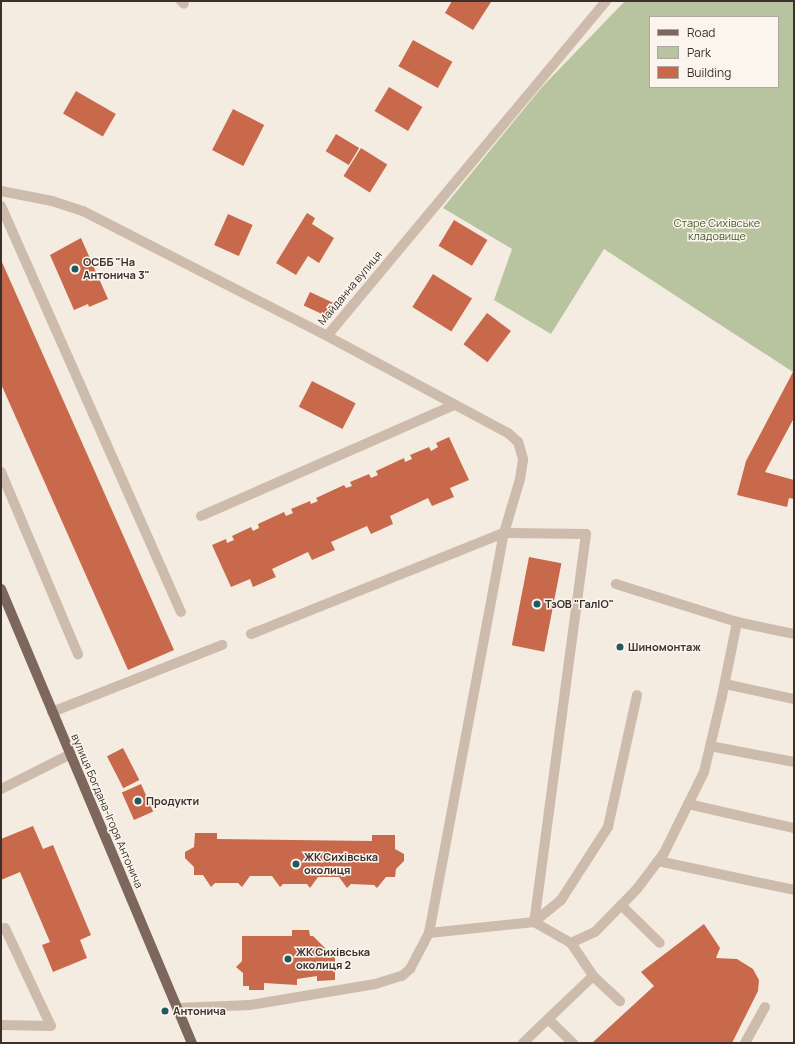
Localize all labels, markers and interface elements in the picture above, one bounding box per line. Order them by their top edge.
legend [649,16,779,88]
text: Road [687,24,715,41]
text: Park [687,44,711,61]
text: Building [687,64,731,81]
park label: Старе Сихівське кладовище [674,217,760,243]
street label: Майданна вулиця [315,248,385,328]
place label: ОСББ "На Антонича 3" [83,256,150,282]
marker: ОСББ "На Антонича 3" [70,264,80,274]
place label: ТзОВ "ГалІО" [545,597,614,611]
marker: ТзОВ "ГалІО" [532,599,542,609]
place label: Шиномонтаж [628,640,701,654]
marker: Шиномонтаж [615,642,625,652]
street label: вулиця Богдана-Ігоря Антонича [68,732,146,890]
place label: Продукти [146,794,199,808]
marker: Продукти [133,796,143,806]
place label: ЖК Сихівська околиця [304,851,378,877]
marker: ЖК Сихівська околиця [291,859,301,869]
place label: ЖК Сихівська околиця 2 [296,946,370,972]
marker: ЖК Сихівська околиця 2 [283,954,293,964]
place label: Антонича [173,1004,226,1018]
marker: Антонича [160,1006,170,1016]

